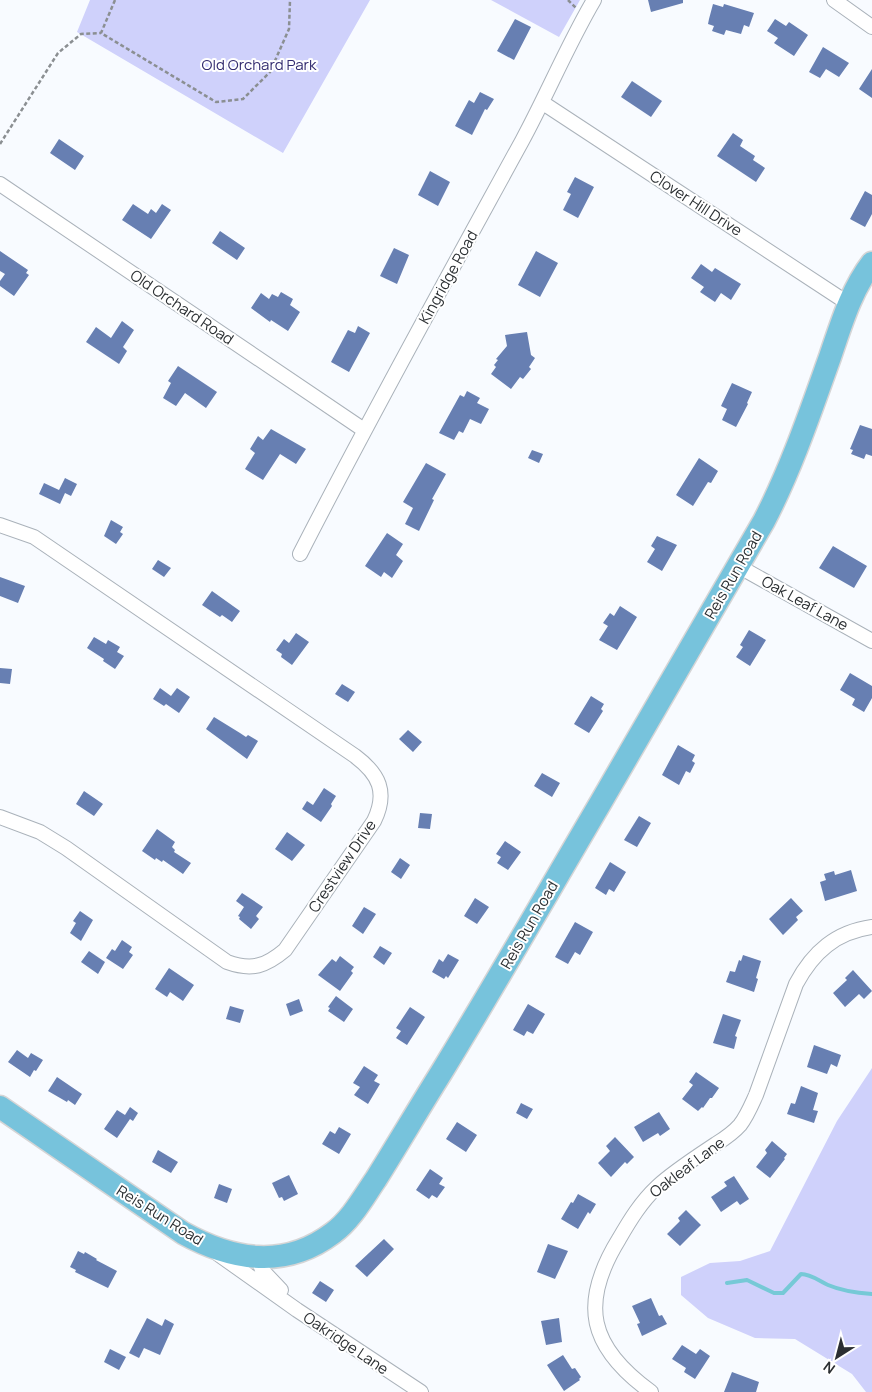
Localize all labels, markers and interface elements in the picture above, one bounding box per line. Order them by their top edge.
park label: Old Orchard Park [202,54,317,75]
street label: Clover Hill Drive [646,165,746,241]
street label: Kingridge Road [414,226,482,328]
street label: Old Orchard Road [126,265,238,349]
street label: Reis Run Road [699,527,767,623]
street label: Oak Leaf Lane [758,571,852,636]
street label: Crestview Drive [303,815,381,917]
street label: Reis Run Road [495,877,563,973]
street label: Oakleaf Lane [645,1132,729,1202]
street label: Reis Run Road [113,1180,207,1250]
street label: Oakridge Lane [299,1307,393,1379]
north arrow [812,1332,862,1382]
text: N [819,1357,839,1379]

